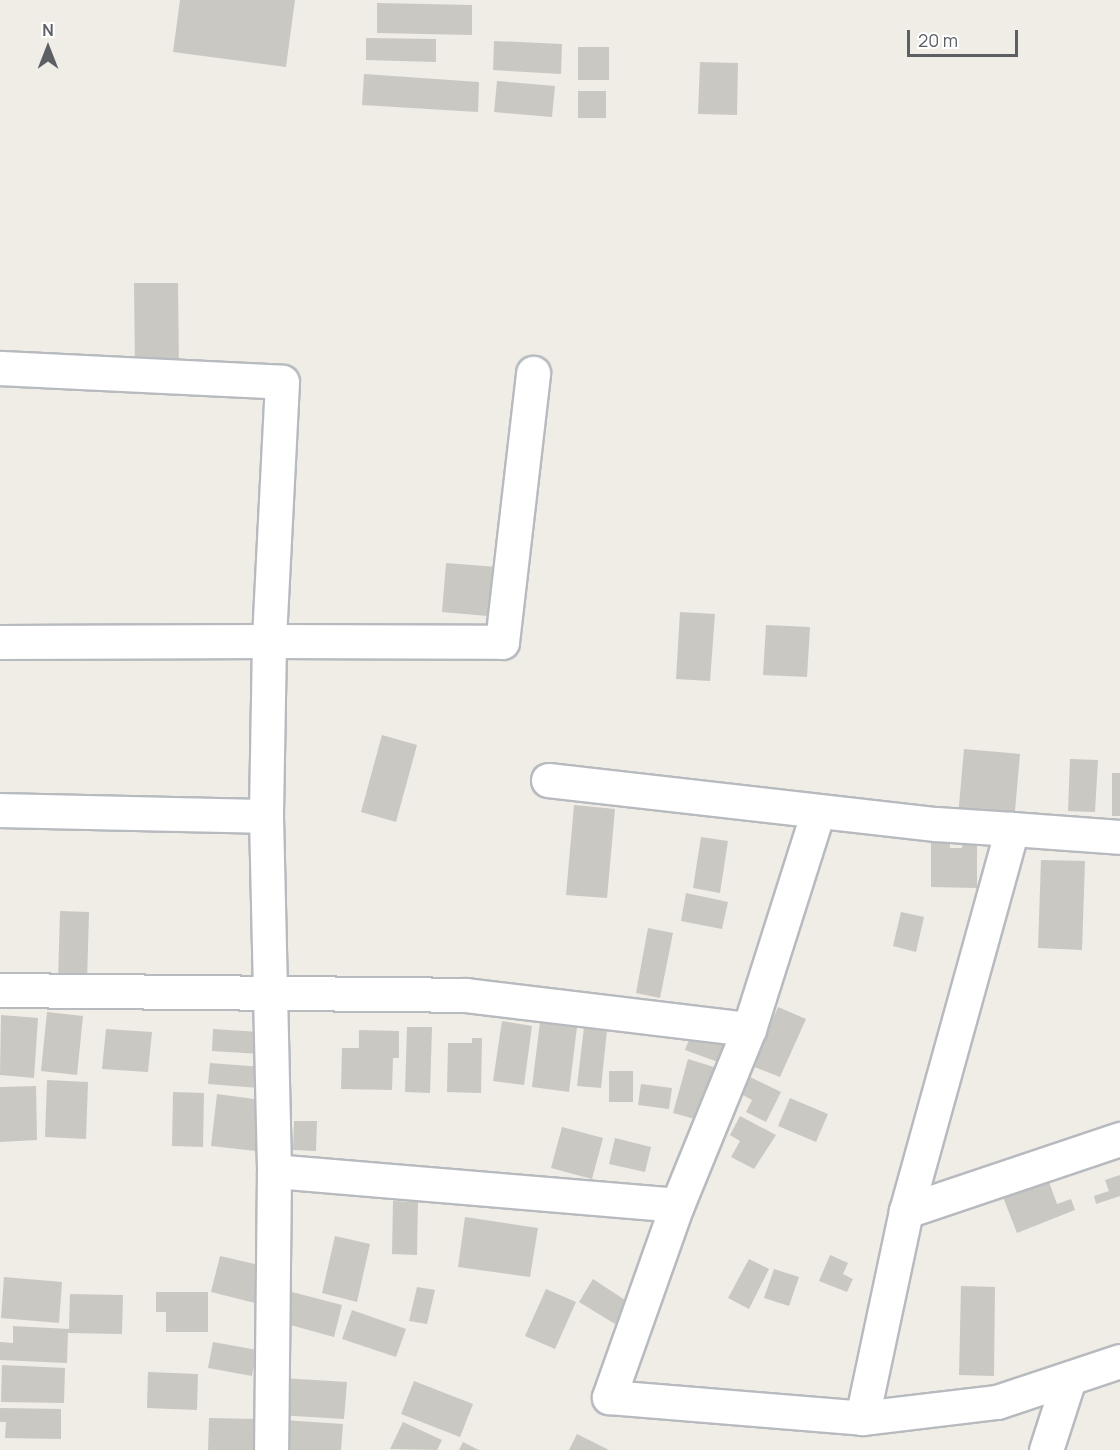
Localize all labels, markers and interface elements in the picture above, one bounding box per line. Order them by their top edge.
north arrow [18,18,78,78]
scale bar [910,18,1021,56]
text: N [42,19,54,41]
text: 20 m [918,28,958,52]

